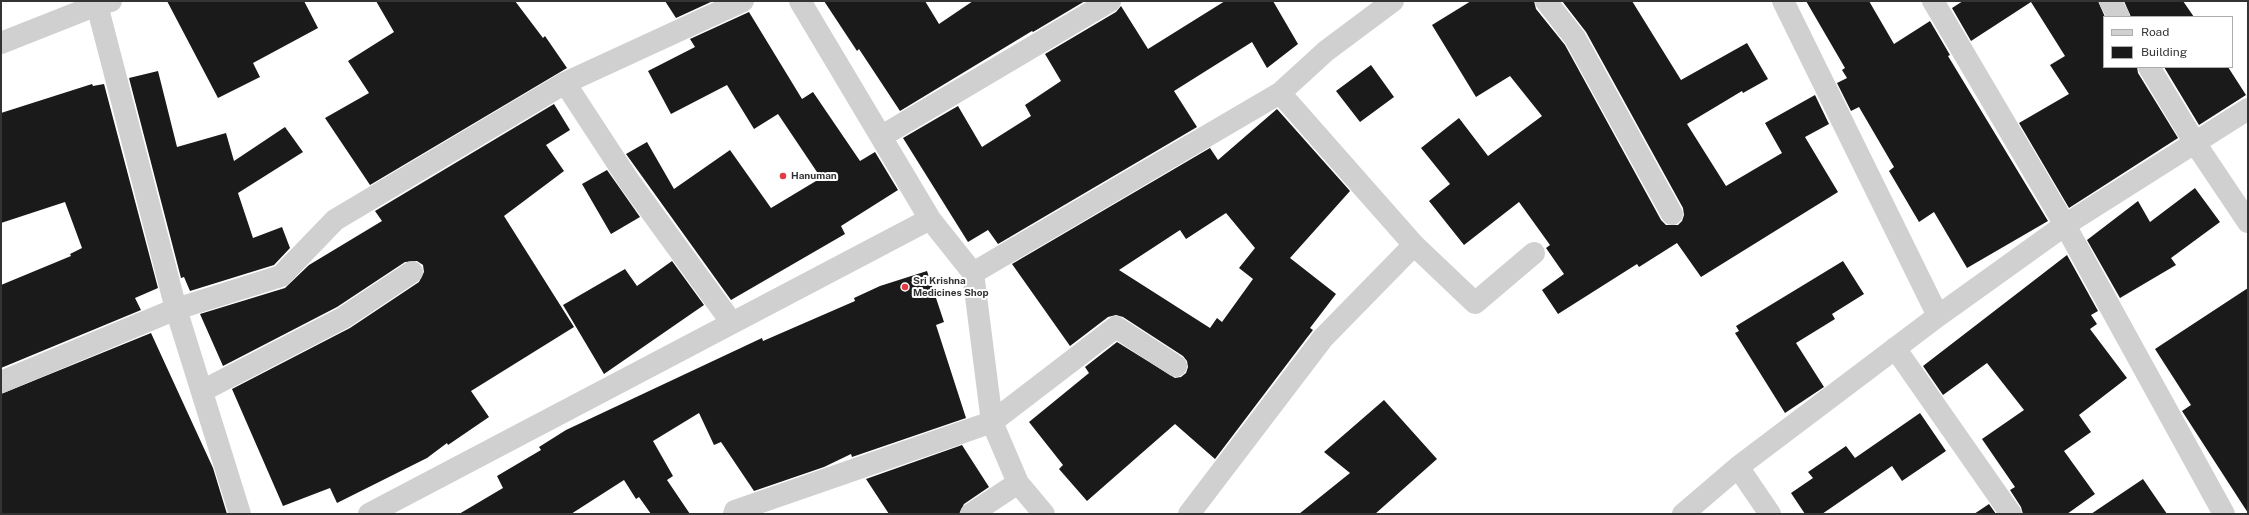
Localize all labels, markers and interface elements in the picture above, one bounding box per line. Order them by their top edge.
legend [2103,16,2233,68]
text: Road [2141,25,2169,39]
text: Building [2141,45,2187,59]
place label: Hanuman [791,170,837,182]
marker: Hanuman [778,171,788,181]
place label: Sri Krishna Medicines Shop [913,275,989,298]
marker: Sri Krishna Medicines Shop [900,282,910,292]

